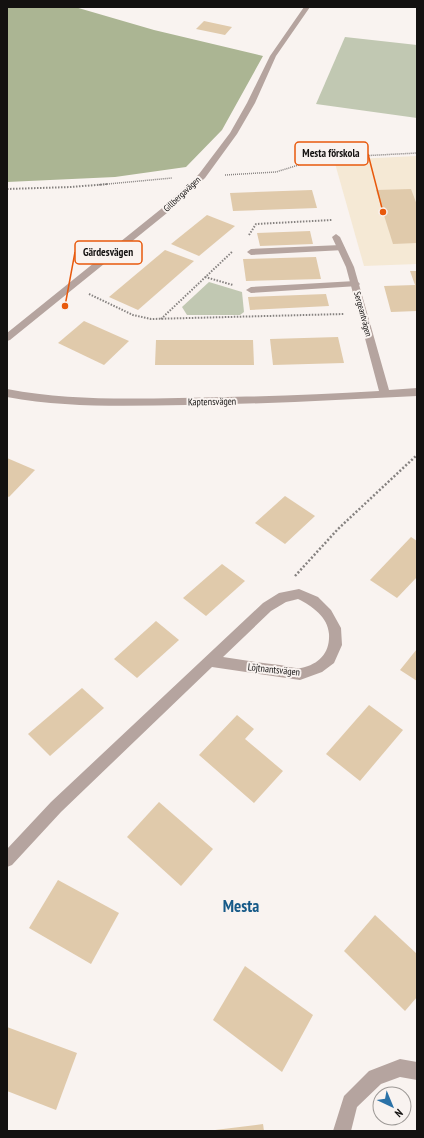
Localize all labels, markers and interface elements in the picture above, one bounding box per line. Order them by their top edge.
callout: Mesta förskola [295,142,368,165]
text: Mesta förskola [302,146,360,160]
street label: Gillbergavägen [161,174,203,214]
callout: Gärdesvägen [75,241,142,264]
text: Gärdesvägen [83,245,133,259]
street label: Sergeantvägen [352,290,375,338]
street label: Kaptensvägen [188,395,236,408]
street label: Löjtnantsvägen [247,660,301,679]
district label: Mesta [223,895,259,917]
north arrow [372,1086,412,1126]
text: N [392,1106,406,1120]

